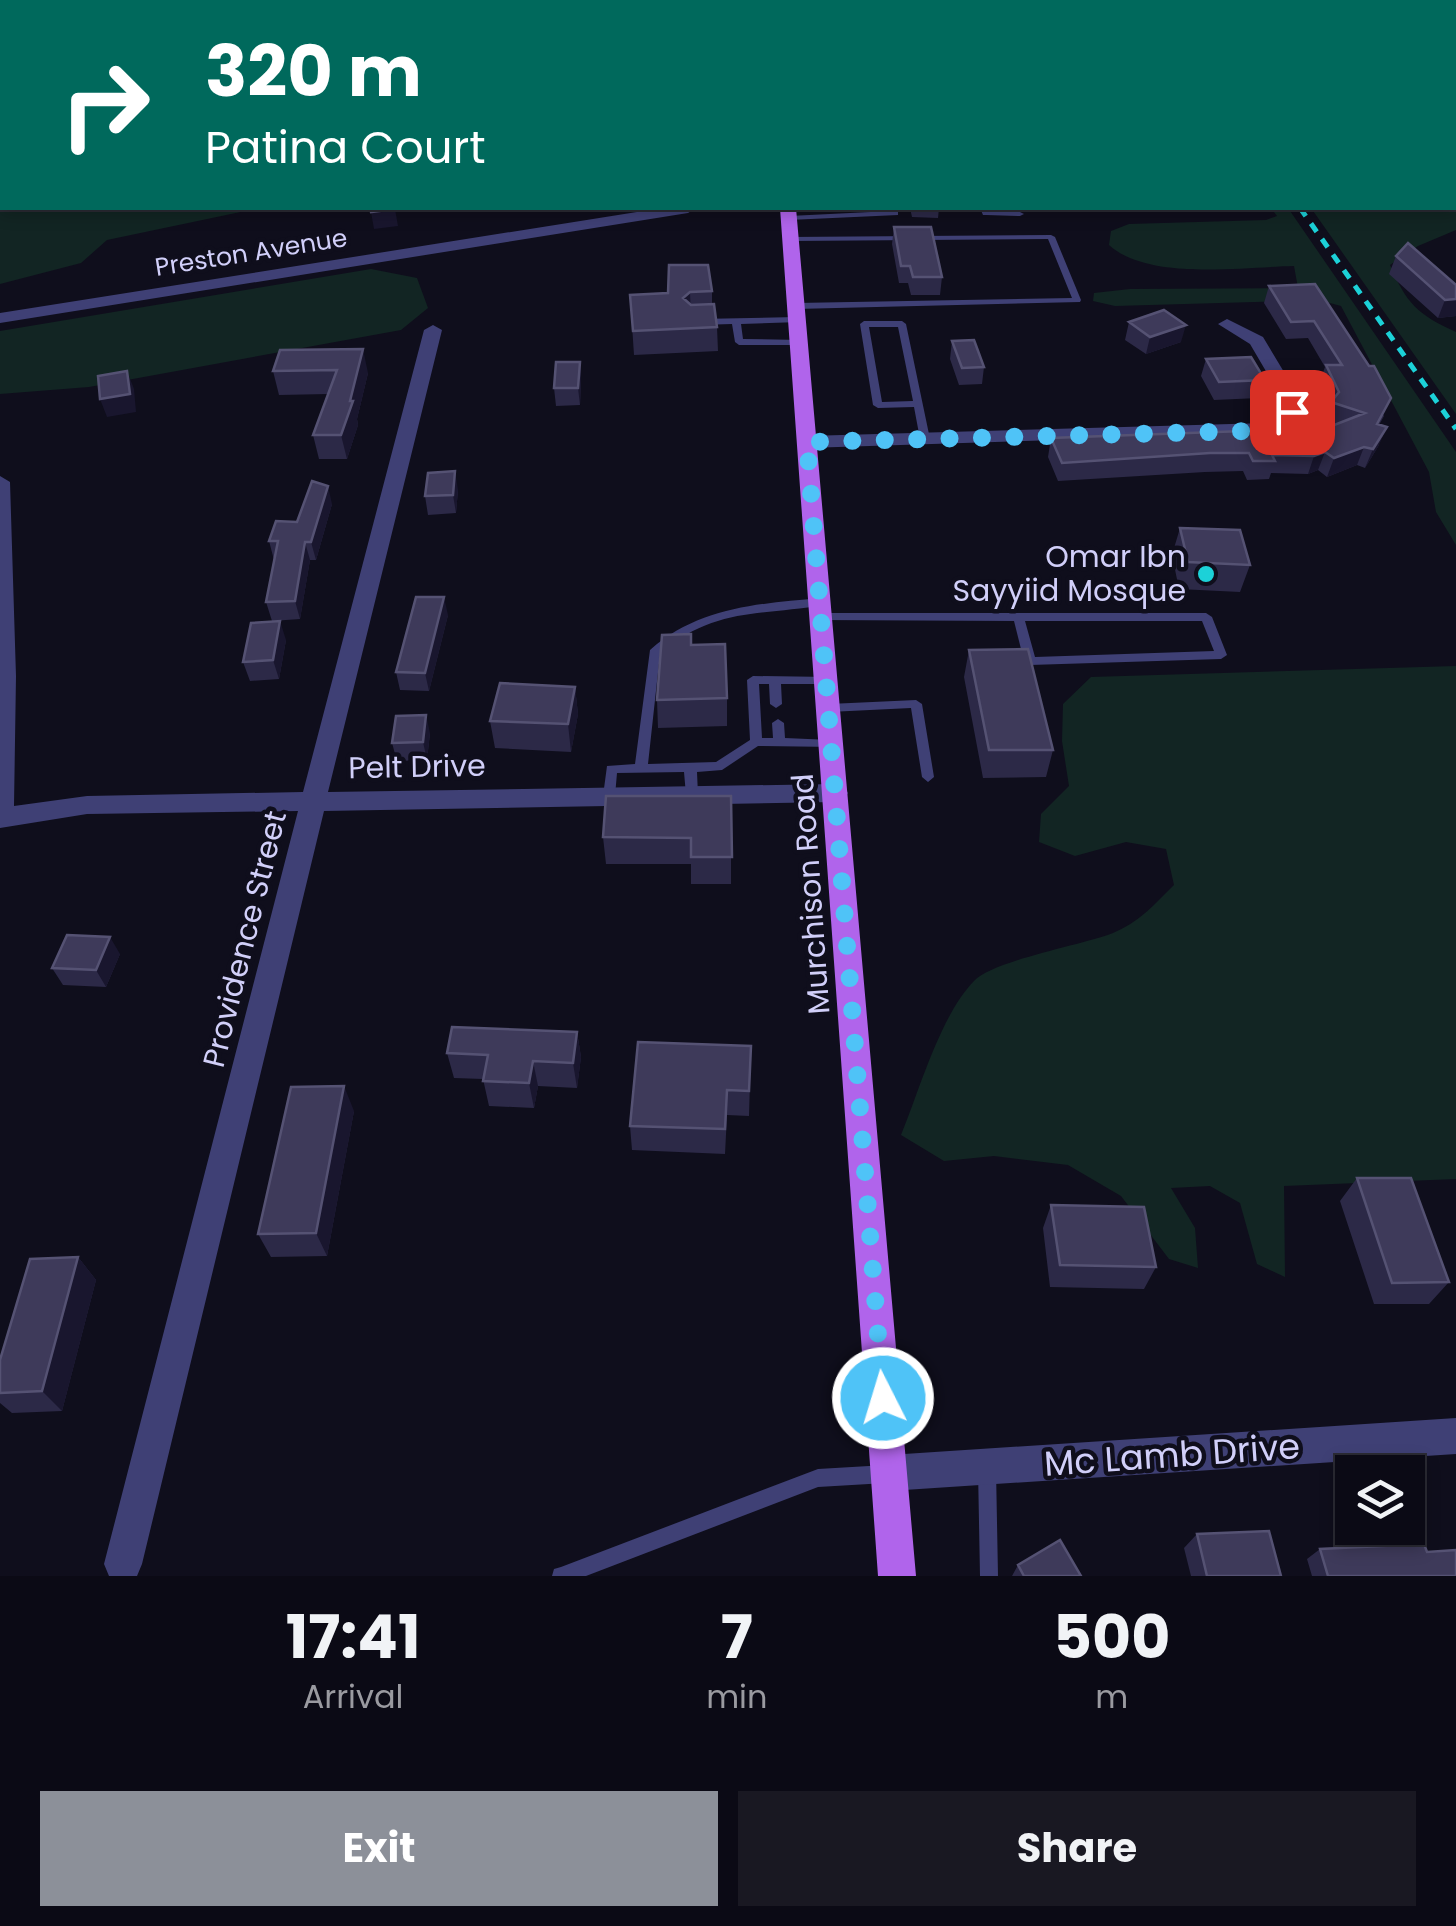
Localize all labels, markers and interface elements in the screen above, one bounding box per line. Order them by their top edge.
text: 320 m [205,22,422,121]
icon: right [40,40,170,170]
text: Patina Court [205,116,486,179]
street label: Preston Avenue [153,220,350,285]
pin [1250,370,1335,455]
icon: arrive [1265,385,1320,440]
place label: Omar Ibn Sayyiid Mosque [953,535,1186,612]
marker: Omar Ibn Sayyiid Mosque [1195,563,1217,585]
street label: Pelt Drive [348,744,486,789]
street label: Murchison Road [781,772,840,1016]
street label: Providence Street [192,806,297,1072]
position arrow [831,1346,935,1450]
street label: Mc Lamb Drive [1042,1421,1302,1488]
map controls [1335,1455,1425,1545]
button: layers [1335,1455,1425,1545]
text: 17:41 [286,1595,421,1679]
text: 7 [721,1595,753,1679]
text: 500 [1053,1595,1170,1679]
text: Arrival [303,1674,403,1719]
text: min [706,1674,767,1719]
text: m [1095,1674,1128,1719]
button: Exit [40,1791,718,1906]
button: Share [738,1791,1416,1906]

